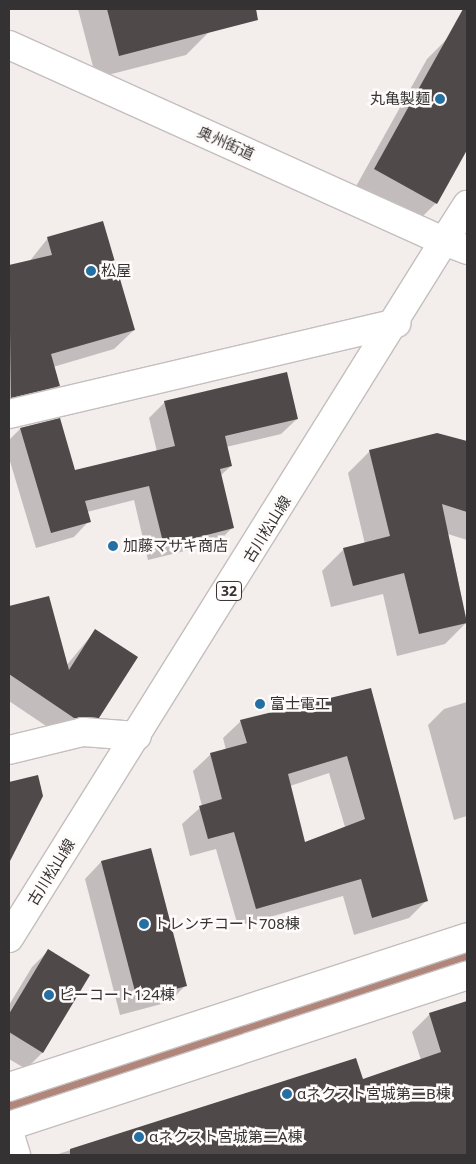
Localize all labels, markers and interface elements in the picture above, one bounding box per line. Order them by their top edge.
place label: 丸亀製麺 [370,90,430,108]
marker: 丸亀製麺 [434,93,446,105]
street label: 奥州街道 [195,123,257,163]
place label: 松屋 [101,262,131,280]
marker: 松屋 [85,265,97,277]
street label: 古川松山線 [239,492,295,566]
place label: 加藤マサキ商店 [123,537,228,555]
marker: 加藤マサキ商店 [107,540,119,552]
road number: 32 [215,580,243,602]
place label: 富士電工 [270,695,330,713]
marker: 富士電工 [254,698,266,710]
street label: 古川松山線 [23,835,79,909]
place label: トレンチコート708棟 [154,915,300,933]
marker: トレンチコート708棟 [138,918,150,930]
place label: ピーコート124棟 [59,986,175,1004]
marker: ピーコート124棟 [43,989,55,1001]
place label: αネクスト宮城第二B棟 [297,1085,451,1103]
marker: αネクスト宮城第二B棟 [281,1088,293,1100]
place label: αネクスト宮城第二A棟 [149,1128,303,1146]
marker: αネクスト宮城第二A棟 [133,1131,145,1143]

